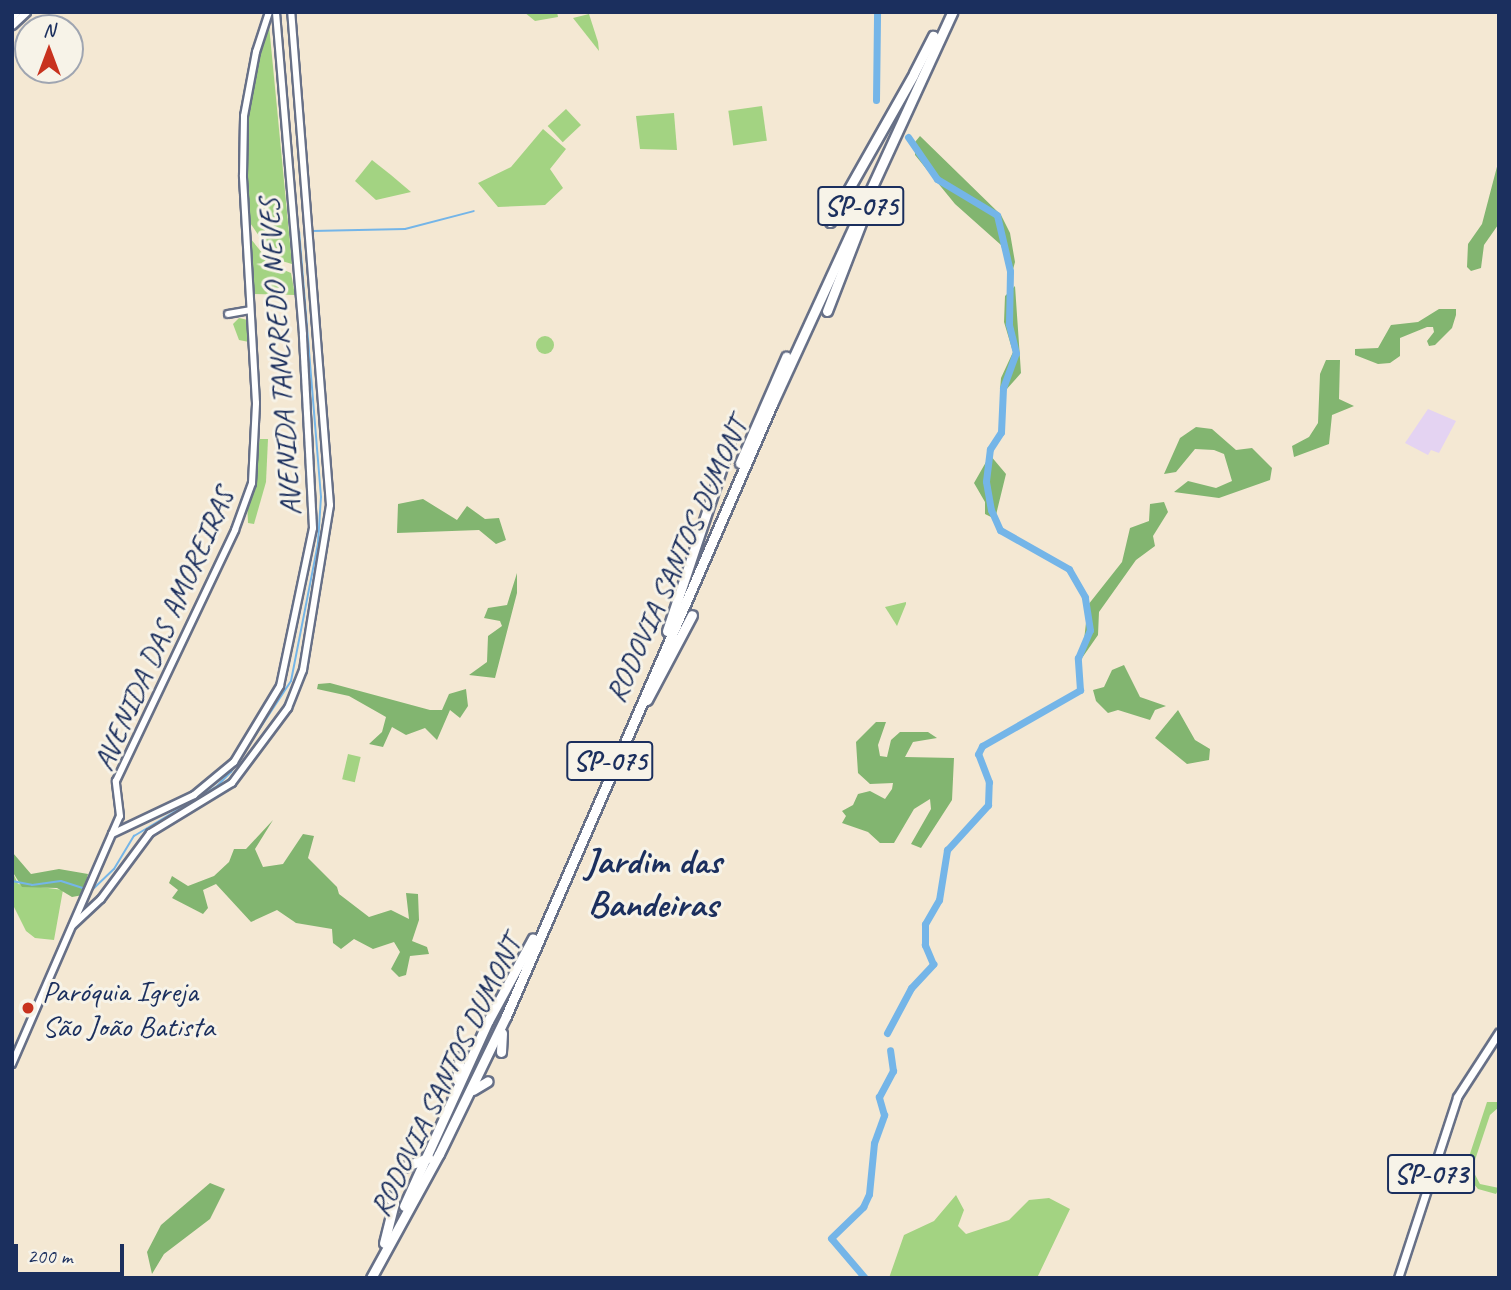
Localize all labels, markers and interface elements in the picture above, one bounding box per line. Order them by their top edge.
north arrow [14,14,84,84]
text: N [43,18,55,42]
road number: SP-075 [817,182,905,230]
street label: AVENIDA TANCREDO NEVES [250,197,308,517]
street label: RODOVIA SANTOS DUMONT [597,413,755,707]
street label: AVENIDA DAS AMOREIRAS [85,483,241,775]
road number: SP-075 [566,736,654,786]
district label: Jardim das Bandeiras [584,840,722,927]
street label: RODOVIA SANTOS DUMONT [362,930,528,1222]
place label: Paróquia Igreja São João Batista [42,973,215,1044]
marker: Paróquia Igreja São João Batista [20,1000,36,1016]
road number: SP-073 [1386,1150,1476,1198]
scale bar [18,1230,128,1274]
text: 200 m [27,1243,72,1269]

